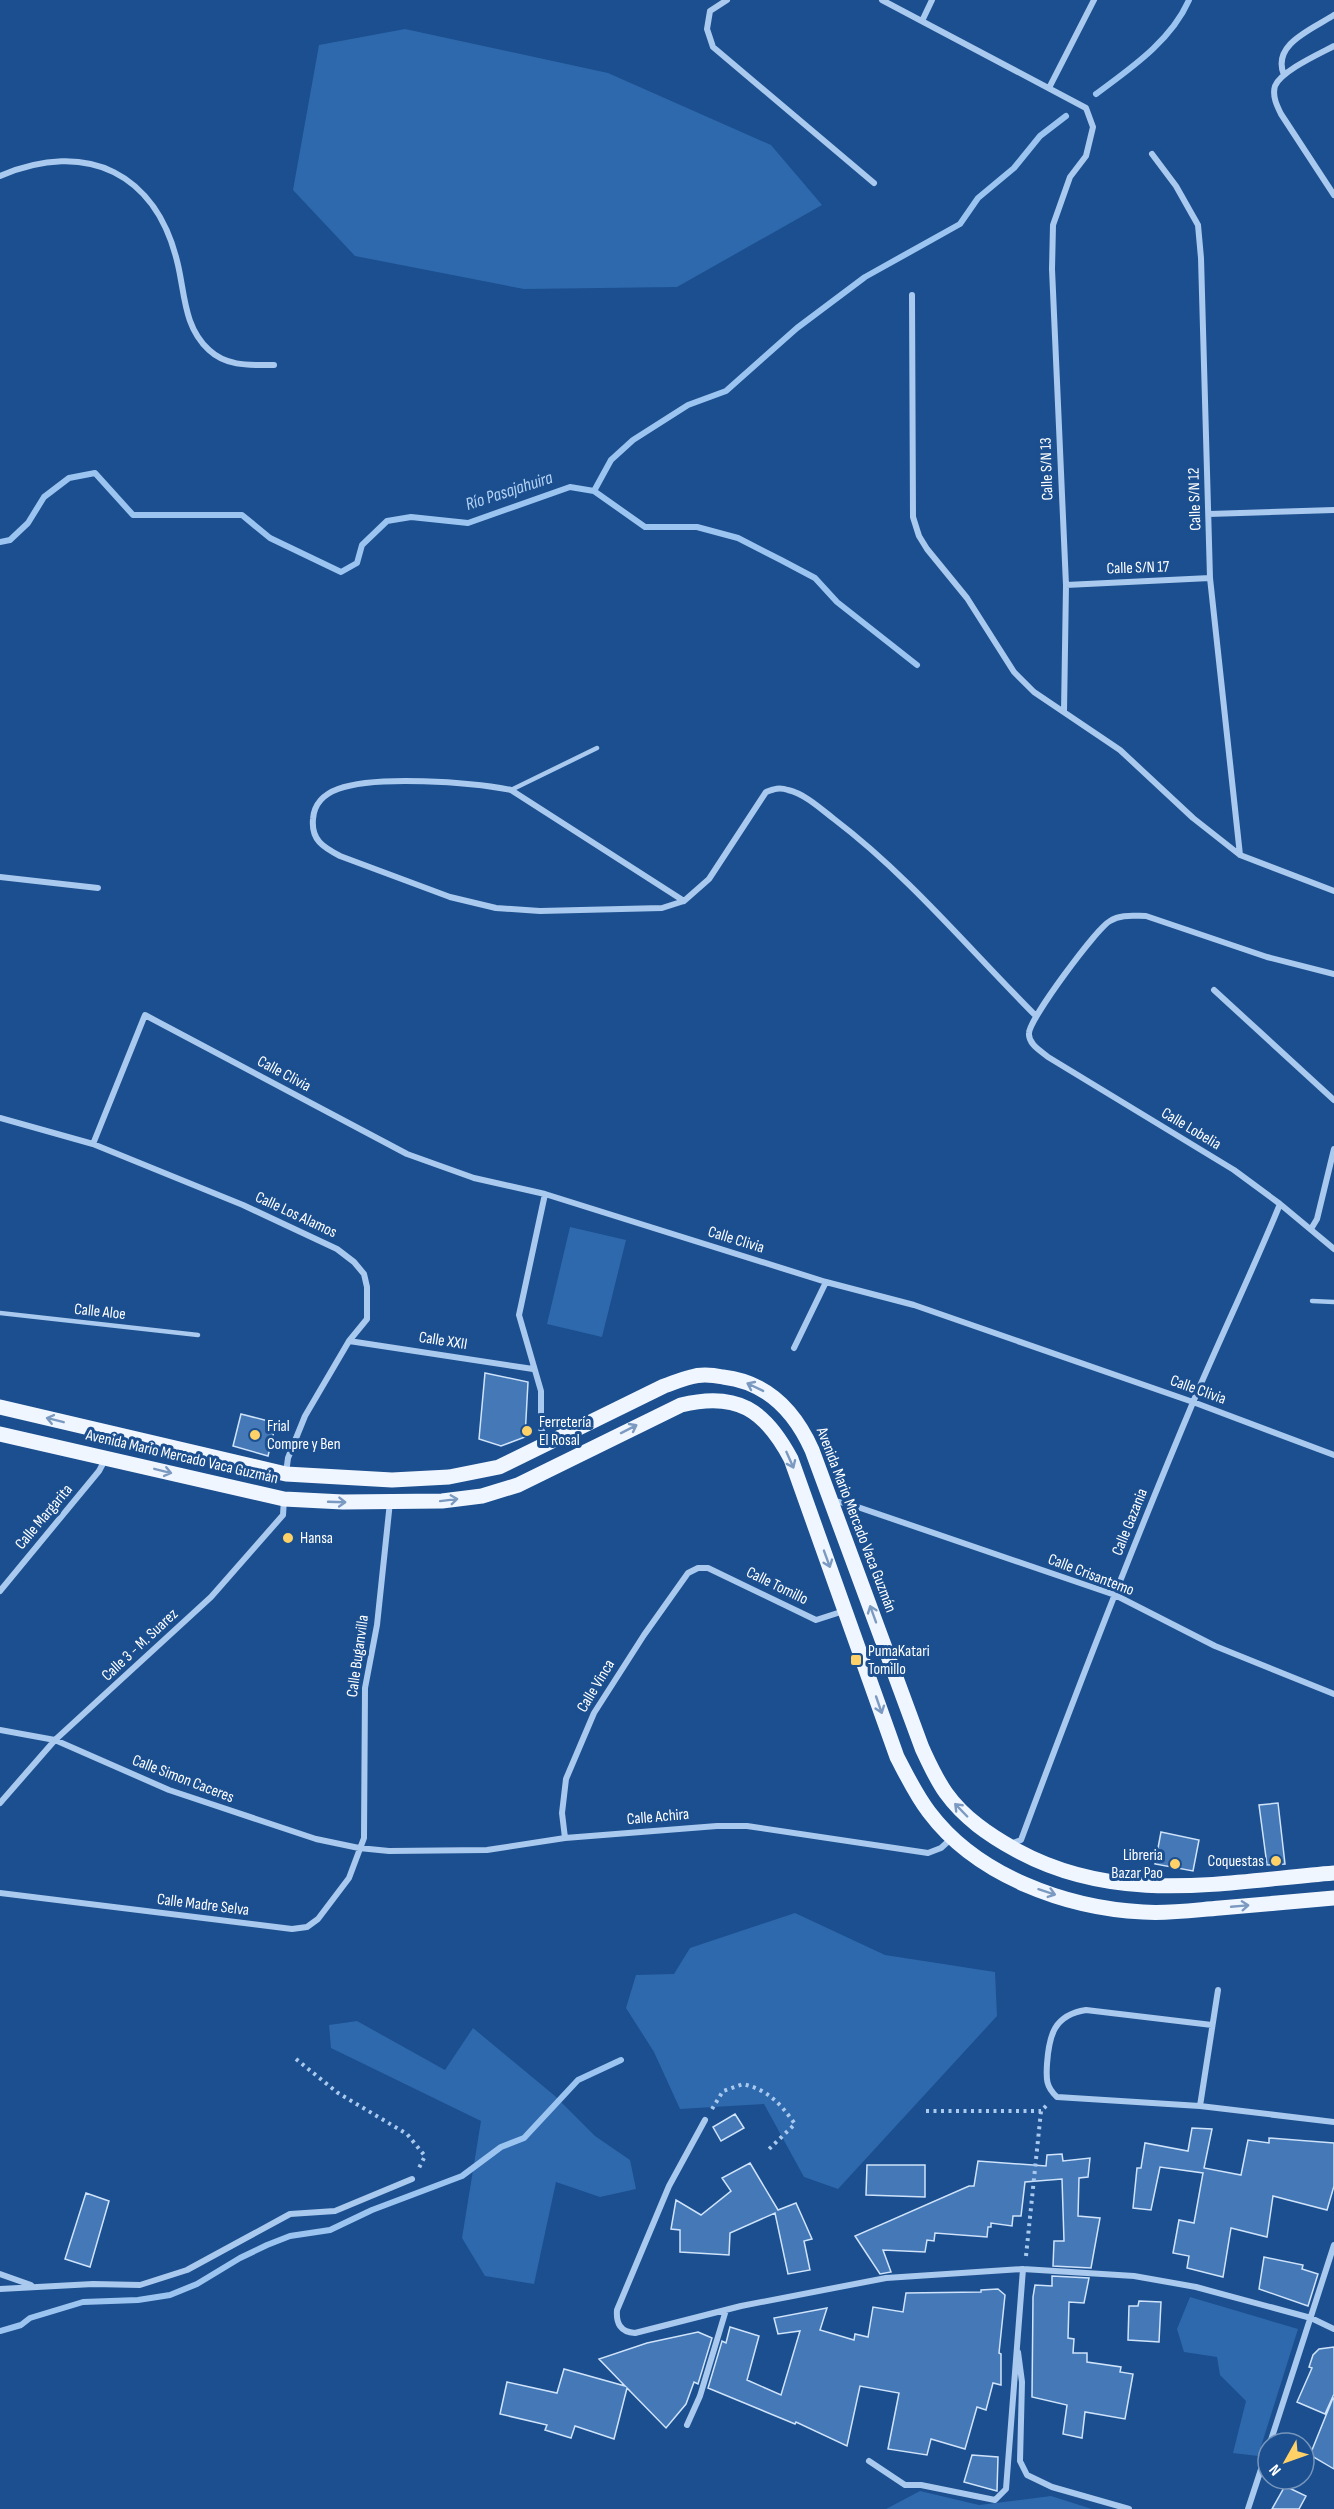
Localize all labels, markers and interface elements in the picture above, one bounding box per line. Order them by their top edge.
street label: Calle S/N 13 [1036,437,1058,501]
water label: Río Pasajahuira [463,467,556,515]
street label: Calle S/N 12 [1184,467,1206,531]
street label: Calle S/N 17 [1106,557,1170,579]
street label: Calle Clivia [254,1052,314,1096]
street label: Calle Lobelia [1158,1104,1224,1154]
street label: Calle Los Alamos [252,1188,340,1242]
street label: Calle Clivia [706,1222,766,1258]
street label: Calle Aloe [73,1300,127,1324]
street label: Calle XXII [417,1328,469,1354]
street label: Calle Clivia [1168,1371,1228,1409]
one-way arrow [746,1380,764,1392]
place label: Ferretería El Rosal [539,1413,592,1450]
one-way arrow [46,1414,65,1426]
place label: Frial Compre y Ben [267,1417,341,1454]
one-way arrow [619,1423,637,1435]
marker: Ferretería El Rosal [520,1424,534,1438]
street label: Avenida Mario Mercado Vaca Guzmán [812,1424,900,1615]
street label: Avenida Mario Mercado Vaca Guzmán [83,1425,280,1488]
marker: Frial Compre y Ben [248,1428,262,1442]
one-way arrow [785,1450,796,1468]
one-way arrow [153,1466,172,1478]
street label: Calle Margarita [11,1481,77,1553]
street label: Calle Gazania [1108,1486,1152,1558]
one-way arrow [438,1495,458,1506]
one-way arrow [327,1496,347,1507]
place label: Hansa [300,1529,333,1548]
marker: Hansa [281,1531,295,1545]
one-way arrow [823,1549,834,1568]
street label: Calle Crisantemo [1045,1550,1137,1600]
street label: Calle Tomillo [743,1563,811,1609]
street label: Calle 3 - M. Suarez [98,1605,182,1685]
one-way arrow [866,1605,877,1624]
street label: Calle Buganvilla [343,1614,373,1698]
place label: PumaKatari Tomillo [868,1642,930,1679]
marker: PumaKatari Tomillo [849,1653,863,1667]
street label: Calle Vinca [573,1656,619,1716]
one-way arrow [874,1695,885,1714]
street label: Calle Simon Caceres [129,1751,237,1807]
one-way arrow [953,1802,968,1817]
street label: Calle Achira [626,1805,690,1829]
place label: Libreria Bazar Pao [1111,1846,1163,1883]
place label: Coquestas [1208,1852,1264,1871]
marker: Coquestas [1269,1854,1283,1868]
marker: Libreria Bazar Pao [1168,1857,1182,1871]
one-way arrow [1038,1887,1057,1898]
street label: Calle Madre Selva [156,1890,250,1920]
one-way arrow [1229,1900,1249,1911]
north arrow [1256,2431,1316,2491]
text: N [1266,2460,1286,2479]

